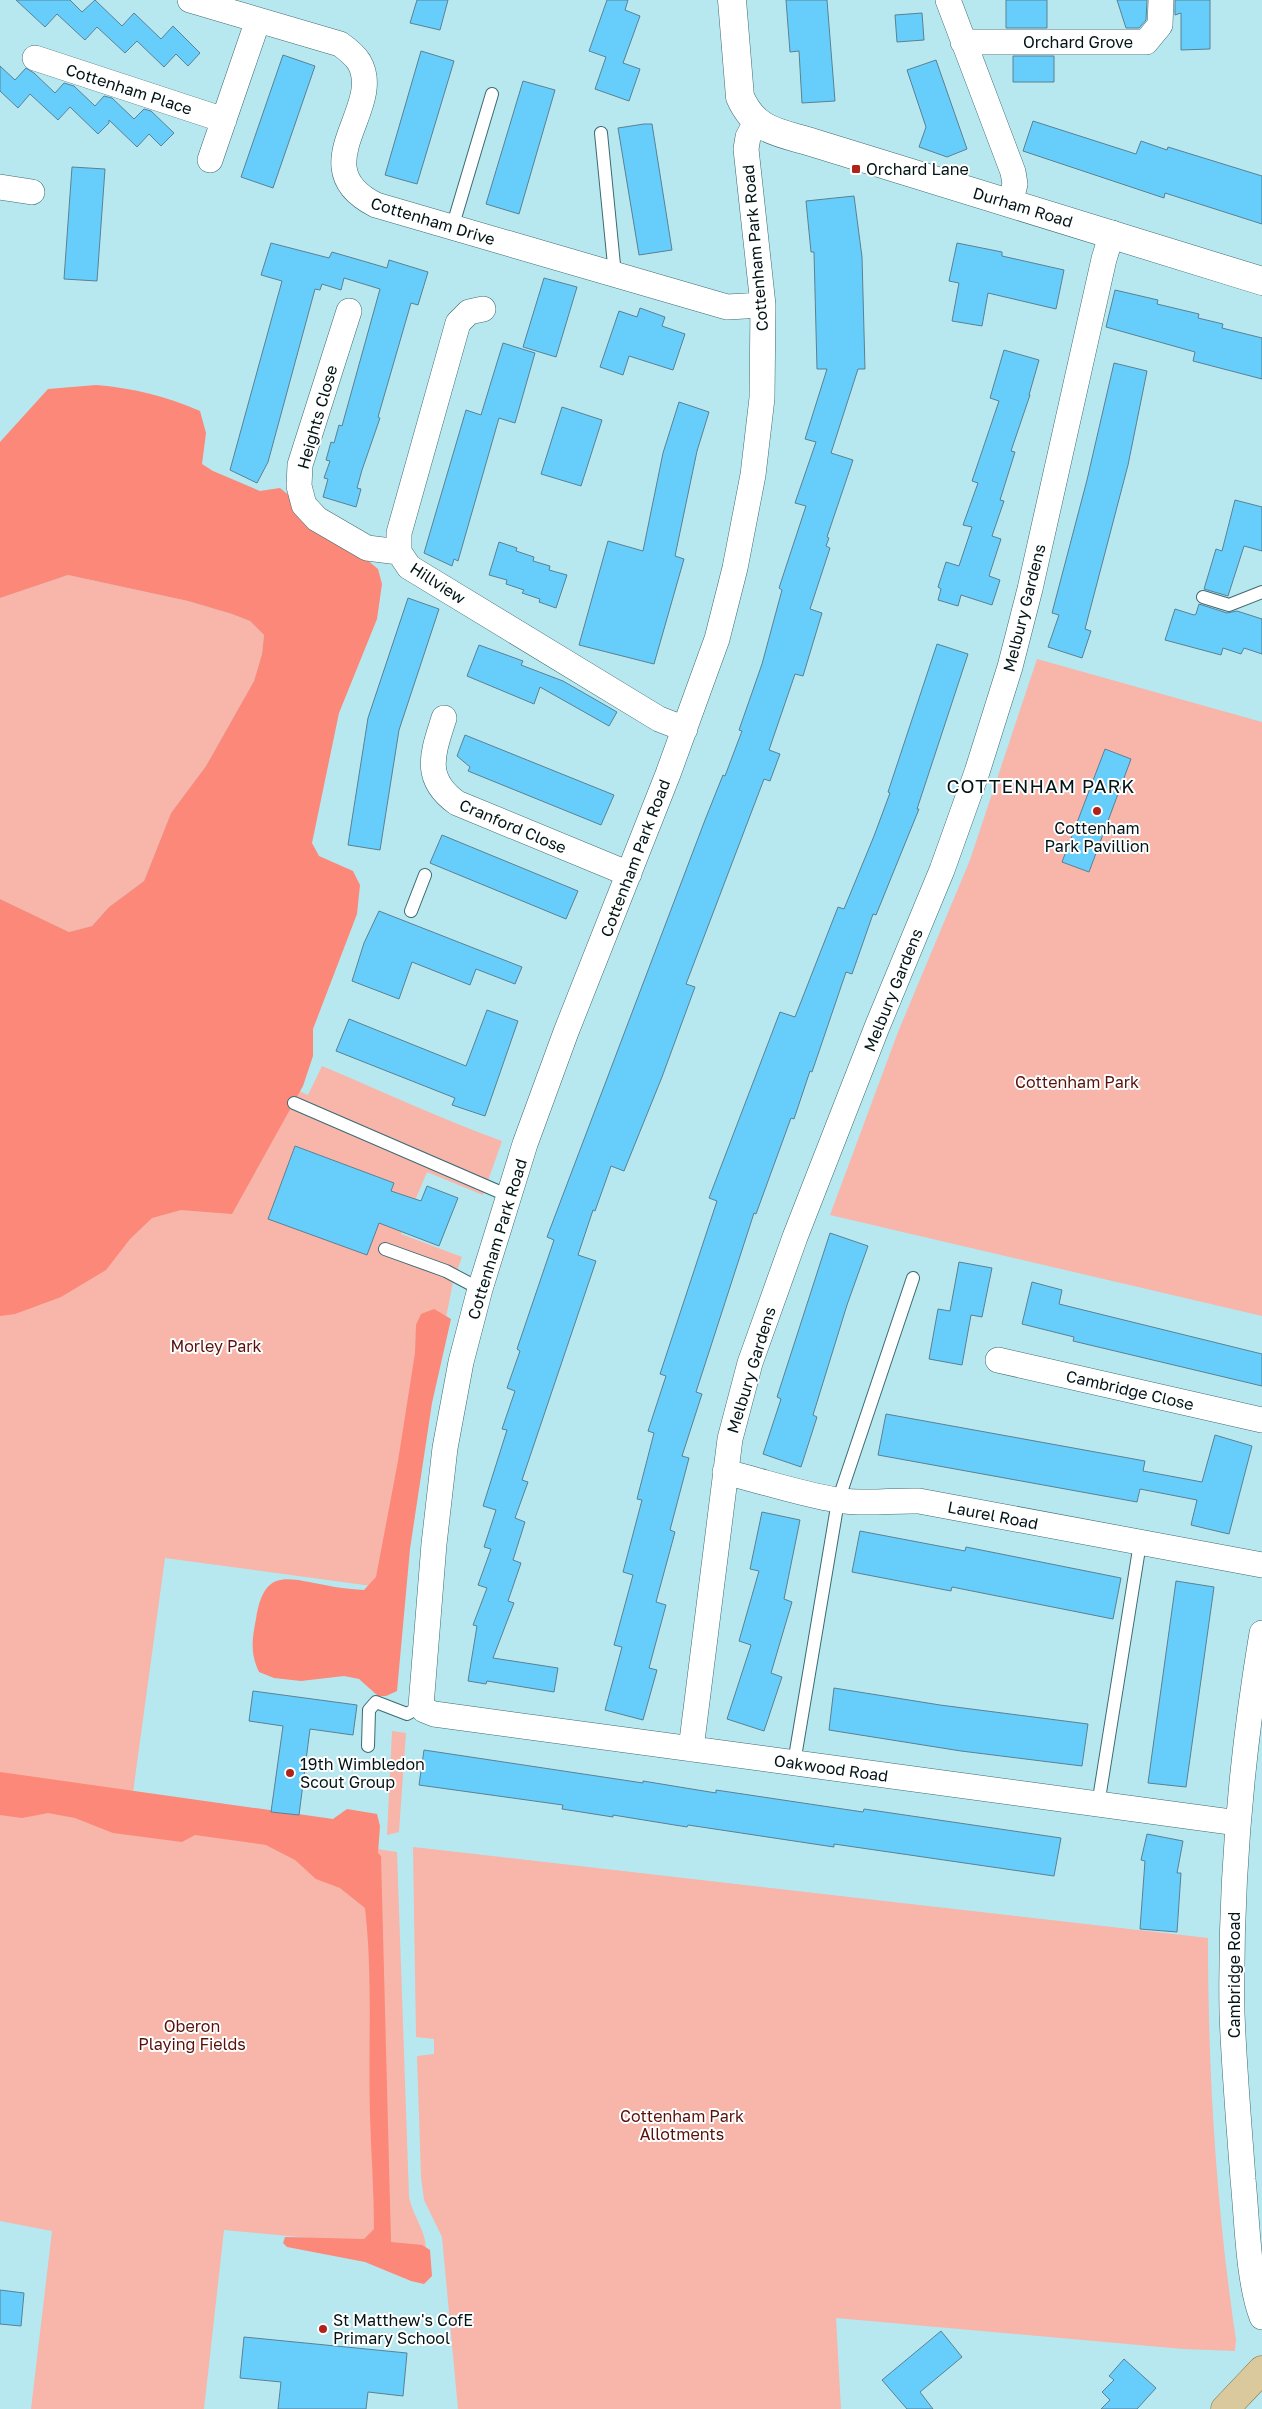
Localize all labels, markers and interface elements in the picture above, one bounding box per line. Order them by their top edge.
street label: Orchard Grove [1023,32,1133,52]
street label: Cottenham Place [63,59,195,119]
place label: Orchard Lane [866,159,969,179]
marker: Orchard Lane [850,163,862,175]
street label: Cottenham Park Road [738,164,772,332]
street label: Durham Road [971,182,1075,232]
street label: Cottenham Drive [368,193,498,249]
street label: Heights Close [293,363,341,471]
street label: Melbury Gardens [998,542,1050,674]
street label: Hillview [407,558,469,608]
district label: COTTENHAM PARK [947,774,1135,797]
street label: Cottenham Park Road [596,776,674,940]
street label: Cranford Close [457,794,569,858]
marker: Cottenham Park Pavillion [1091,805,1103,817]
place label: Cottenham Park Pavillion [1045,818,1149,856]
street label: Melbury Gardens [859,925,927,1055]
park label: Cottenham Park [1015,1072,1139,1092]
street label: Cottenham Park Road [463,1156,531,1322]
street label: Melbury Gardens [722,1304,780,1436]
park label: Morley Park [170,1336,262,1356]
street label: Cambridge Close [1064,1366,1196,1414]
street label: Laurel Road [946,1496,1040,1534]
street label: Oakwood Road [773,1750,889,1786]
place label: 19th Wimbledon Scout Group [300,1754,425,1792]
marker: 19th Wimbledon Scout Group [284,1767,296,1779]
street label: Cambridge Road [1224,1912,1244,2038]
park label: Oberon Playing Fields [138,2016,246,2054]
park label: Cottenham Park Allotments [620,2106,744,2144]
place label: St Matthew's CofE Primary School [333,2310,473,2348]
marker: St Matthew's CofE Primary School [317,2323,329,2335]

